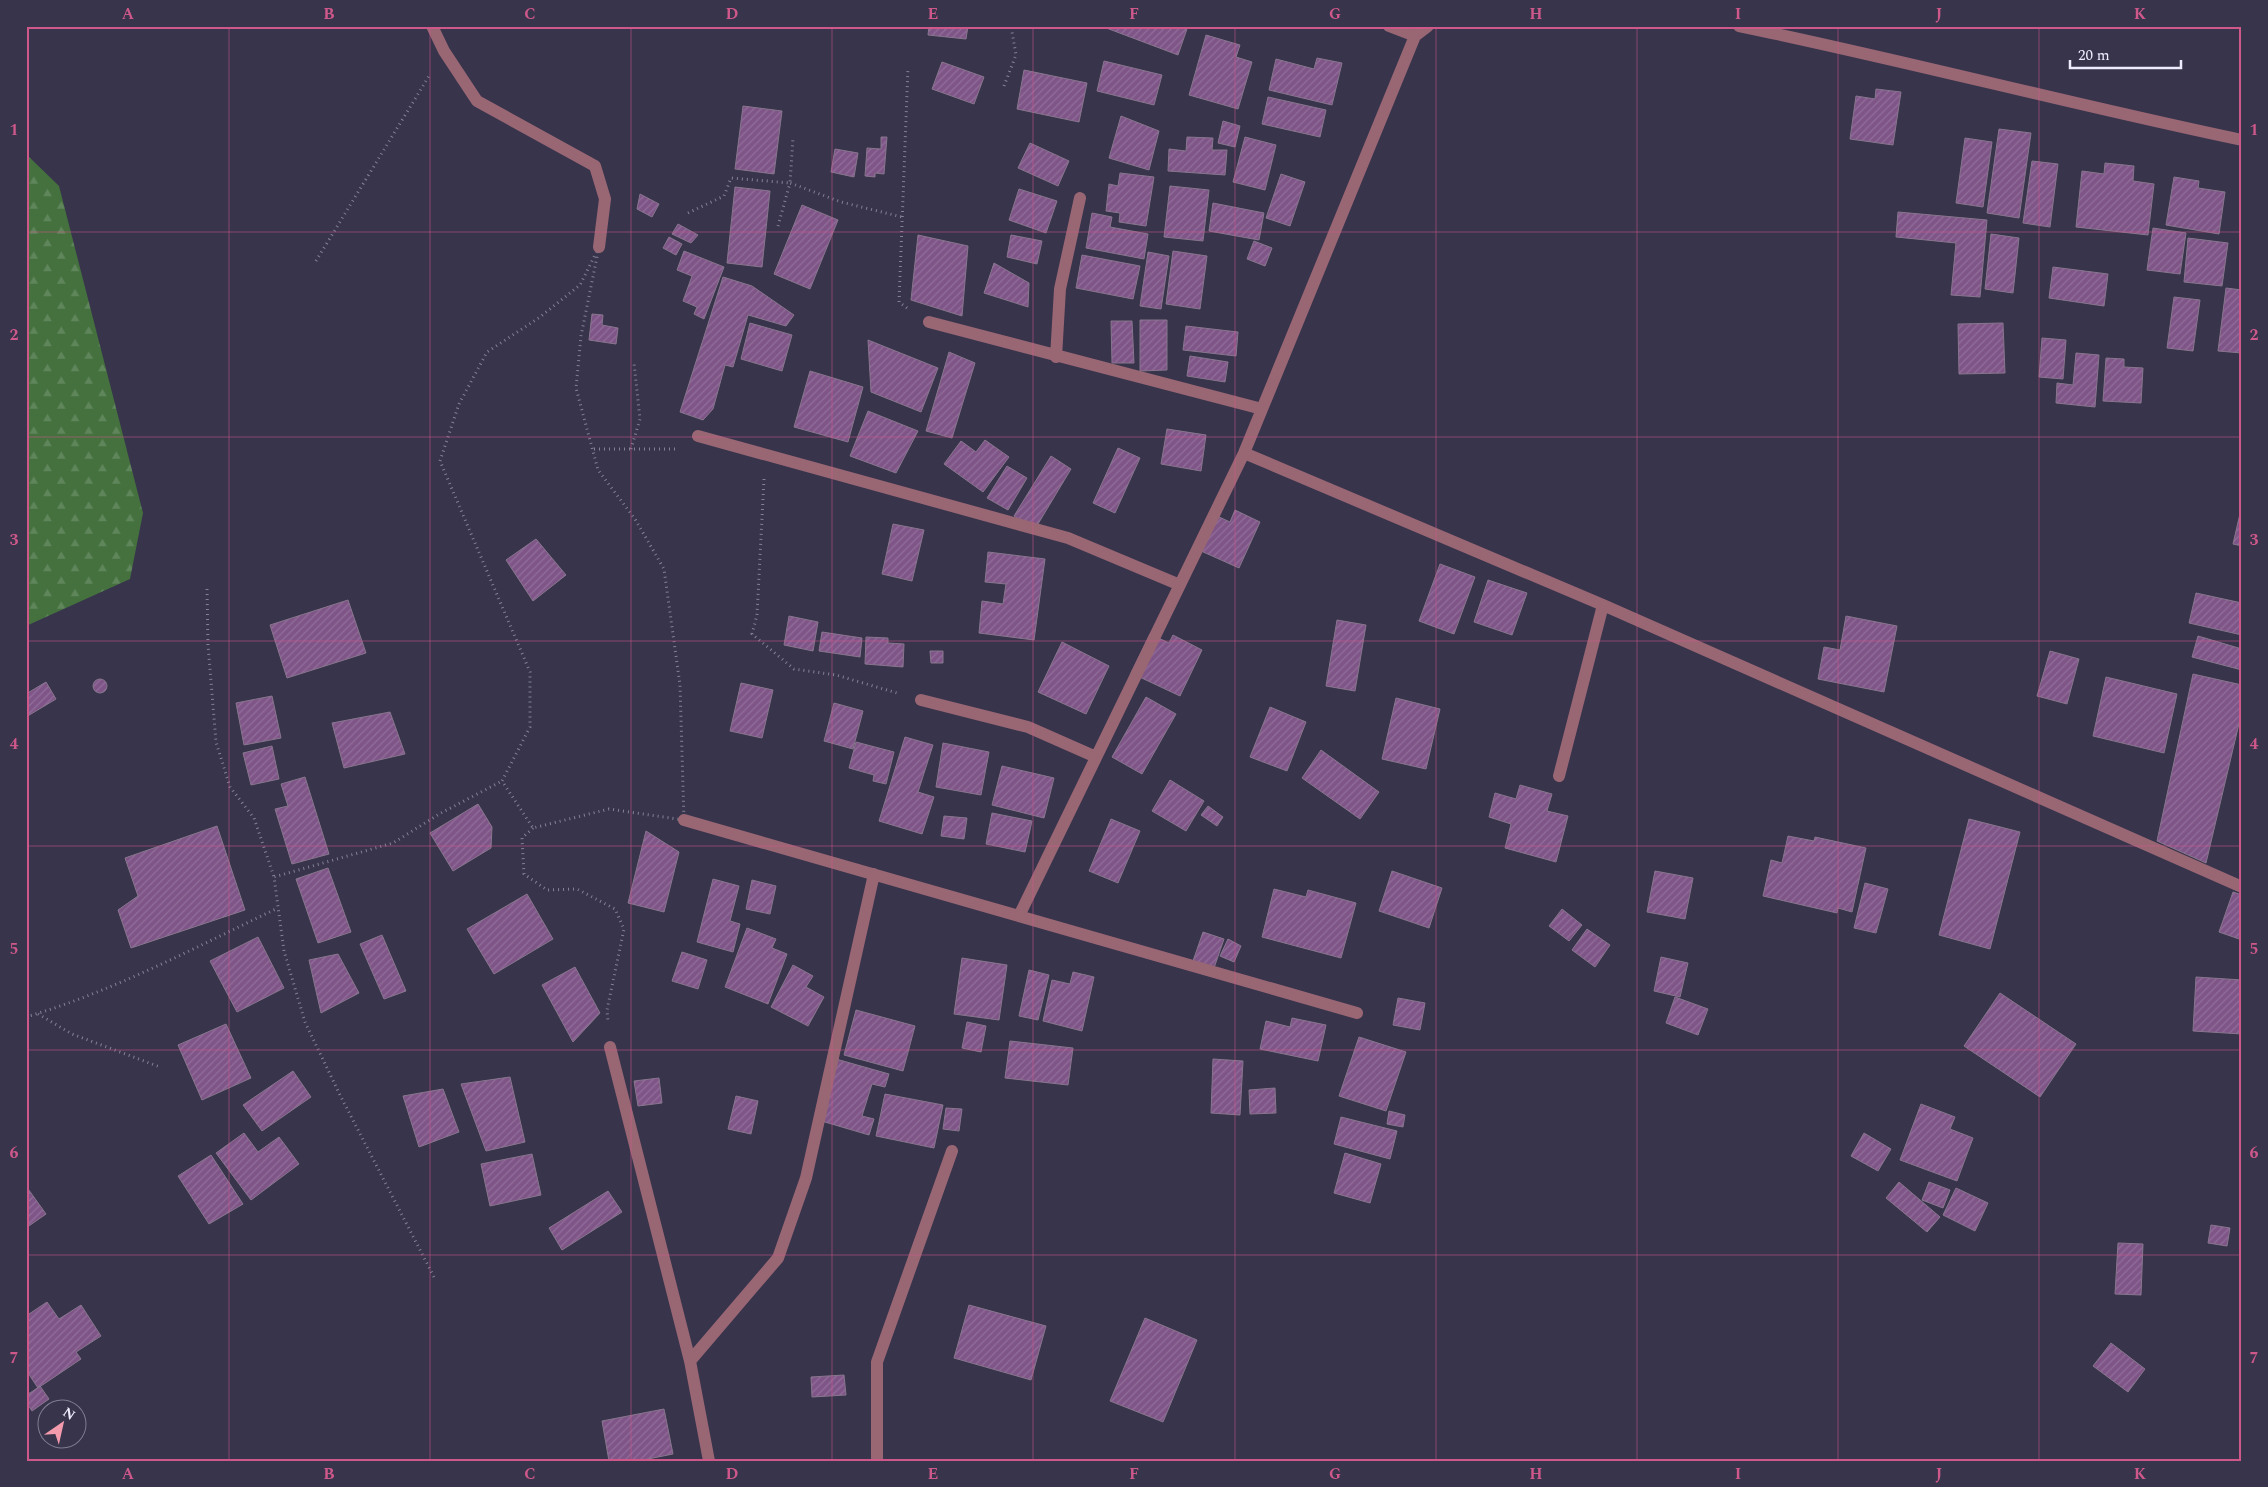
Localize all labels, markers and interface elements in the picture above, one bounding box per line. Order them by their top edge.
text: A [122,2,135,26]
text: B [323,2,335,26]
text: C [524,2,536,26]
text: D [726,2,739,26]
text: E [928,2,938,26]
text: F [1129,2,1139,26]
text: G [1329,2,1341,26]
text: H [1529,2,1543,26]
text: I [1735,2,1741,26]
text: J [1936,2,1943,26]
text: K [2134,2,2147,26]
scale bar [2070,38,2182,70]
text: 20 m [2078,44,2110,67]
text: 1 [10,118,18,142]
text: 1 [2250,118,2258,142]
text: 2 [10,323,19,347]
text: 2 [2250,323,2259,347]
text: 3 [10,528,19,552]
text: 3 [2250,528,2259,552]
text: 4 [10,732,19,756]
text: 4 [2250,732,2259,756]
text: 5 [10,937,18,961]
text: 5 [2250,937,2258,961]
text: 6 [10,1141,19,1165]
text: 6 [2250,1141,2259,1165]
text: 7 [10,1346,19,1370]
text: 7 [2250,1346,2259,1370]
north arrow [38,1400,88,1450]
text: N [58,1402,80,1426]
text: A [122,1462,135,1486]
text: B [323,1462,335,1486]
text: C [524,1462,536,1486]
text: D [726,1462,739,1486]
text: E [928,1462,938,1486]
text: F [1129,1462,1139,1486]
text: G [1329,1462,1341,1486]
text: H [1529,1462,1543,1486]
text: I [1735,1462,1741,1486]
text: J [1936,1462,1943,1486]
text: K [2134,1462,2147,1486]

